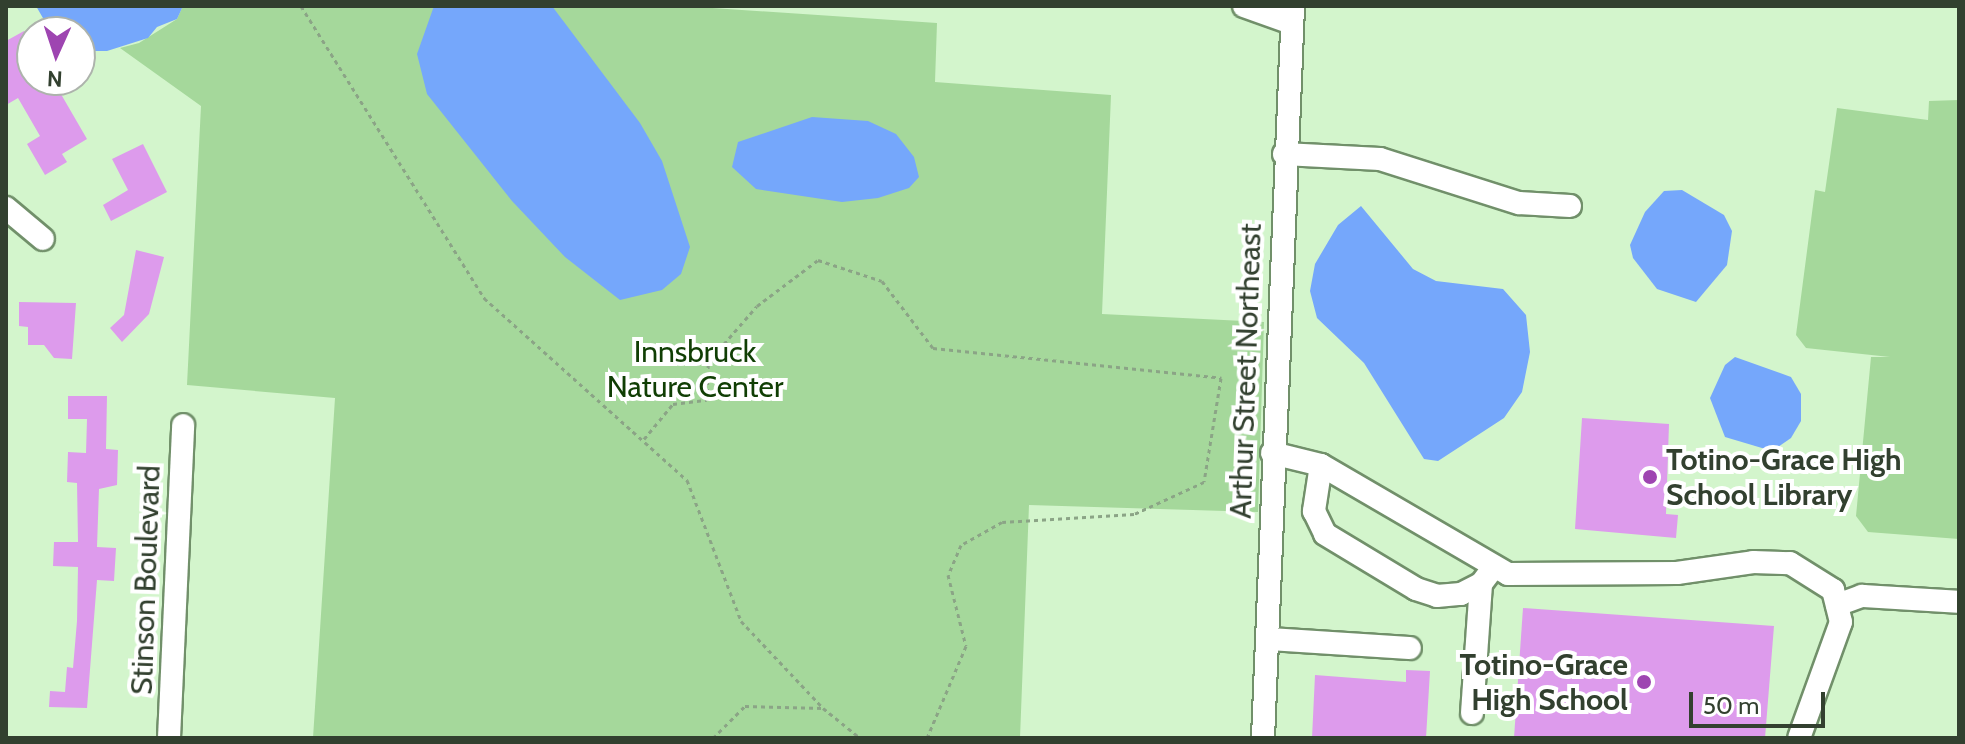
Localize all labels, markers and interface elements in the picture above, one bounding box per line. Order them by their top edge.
north arrow [16,16,96,96]
text: N [46,65,63,92]
street label: Arthur Street Northeast [1223,223,1269,519]
park label: Innsbruck Nature Center [607,334,783,404]
place label: Totino-Grace High School Library [1666,442,1902,512]
street label: Stinson Boulevard [124,465,168,695]
marker: Totino-Grace High School Library [1641,468,1659,486]
place label: Totino-Grace High School [1460,647,1628,718]
marker: Totino-Grace High School [1635,673,1653,691]
scale bar [1693,676,1829,726]
text: 50 m [1703,691,1759,720]

